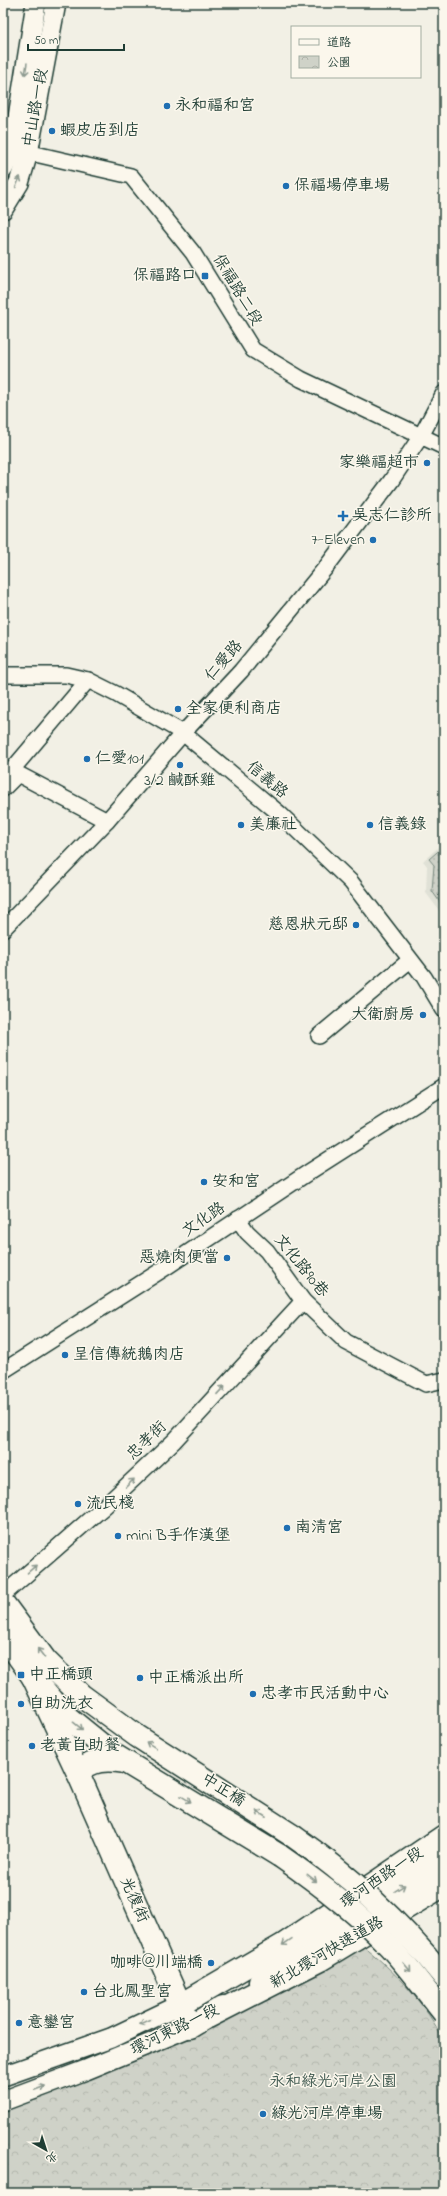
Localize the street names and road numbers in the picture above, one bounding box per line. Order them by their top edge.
street label: 中山路一段 [17,67,55,149]
street label: 保福路二段 [206,250,268,330]
street label: 仁愛路 [199,635,249,687]
street label: 信義路 [241,755,293,805]
street label: 文化路 [177,1197,231,1243]
street label: 文化路90巷 [268,1229,334,1303]
street label: 忠孝街 [121,1416,173,1466]
street label: 中正橋 [196,1767,250,1813]
street label: 環河西路一段 [335,1841,429,1915]
street label: 光復街 [113,1873,155,1927]
street label: 新北環河快速道路 [266,1911,388,1995]
street label: 環河東路一段 [127,1998,223,2062]

